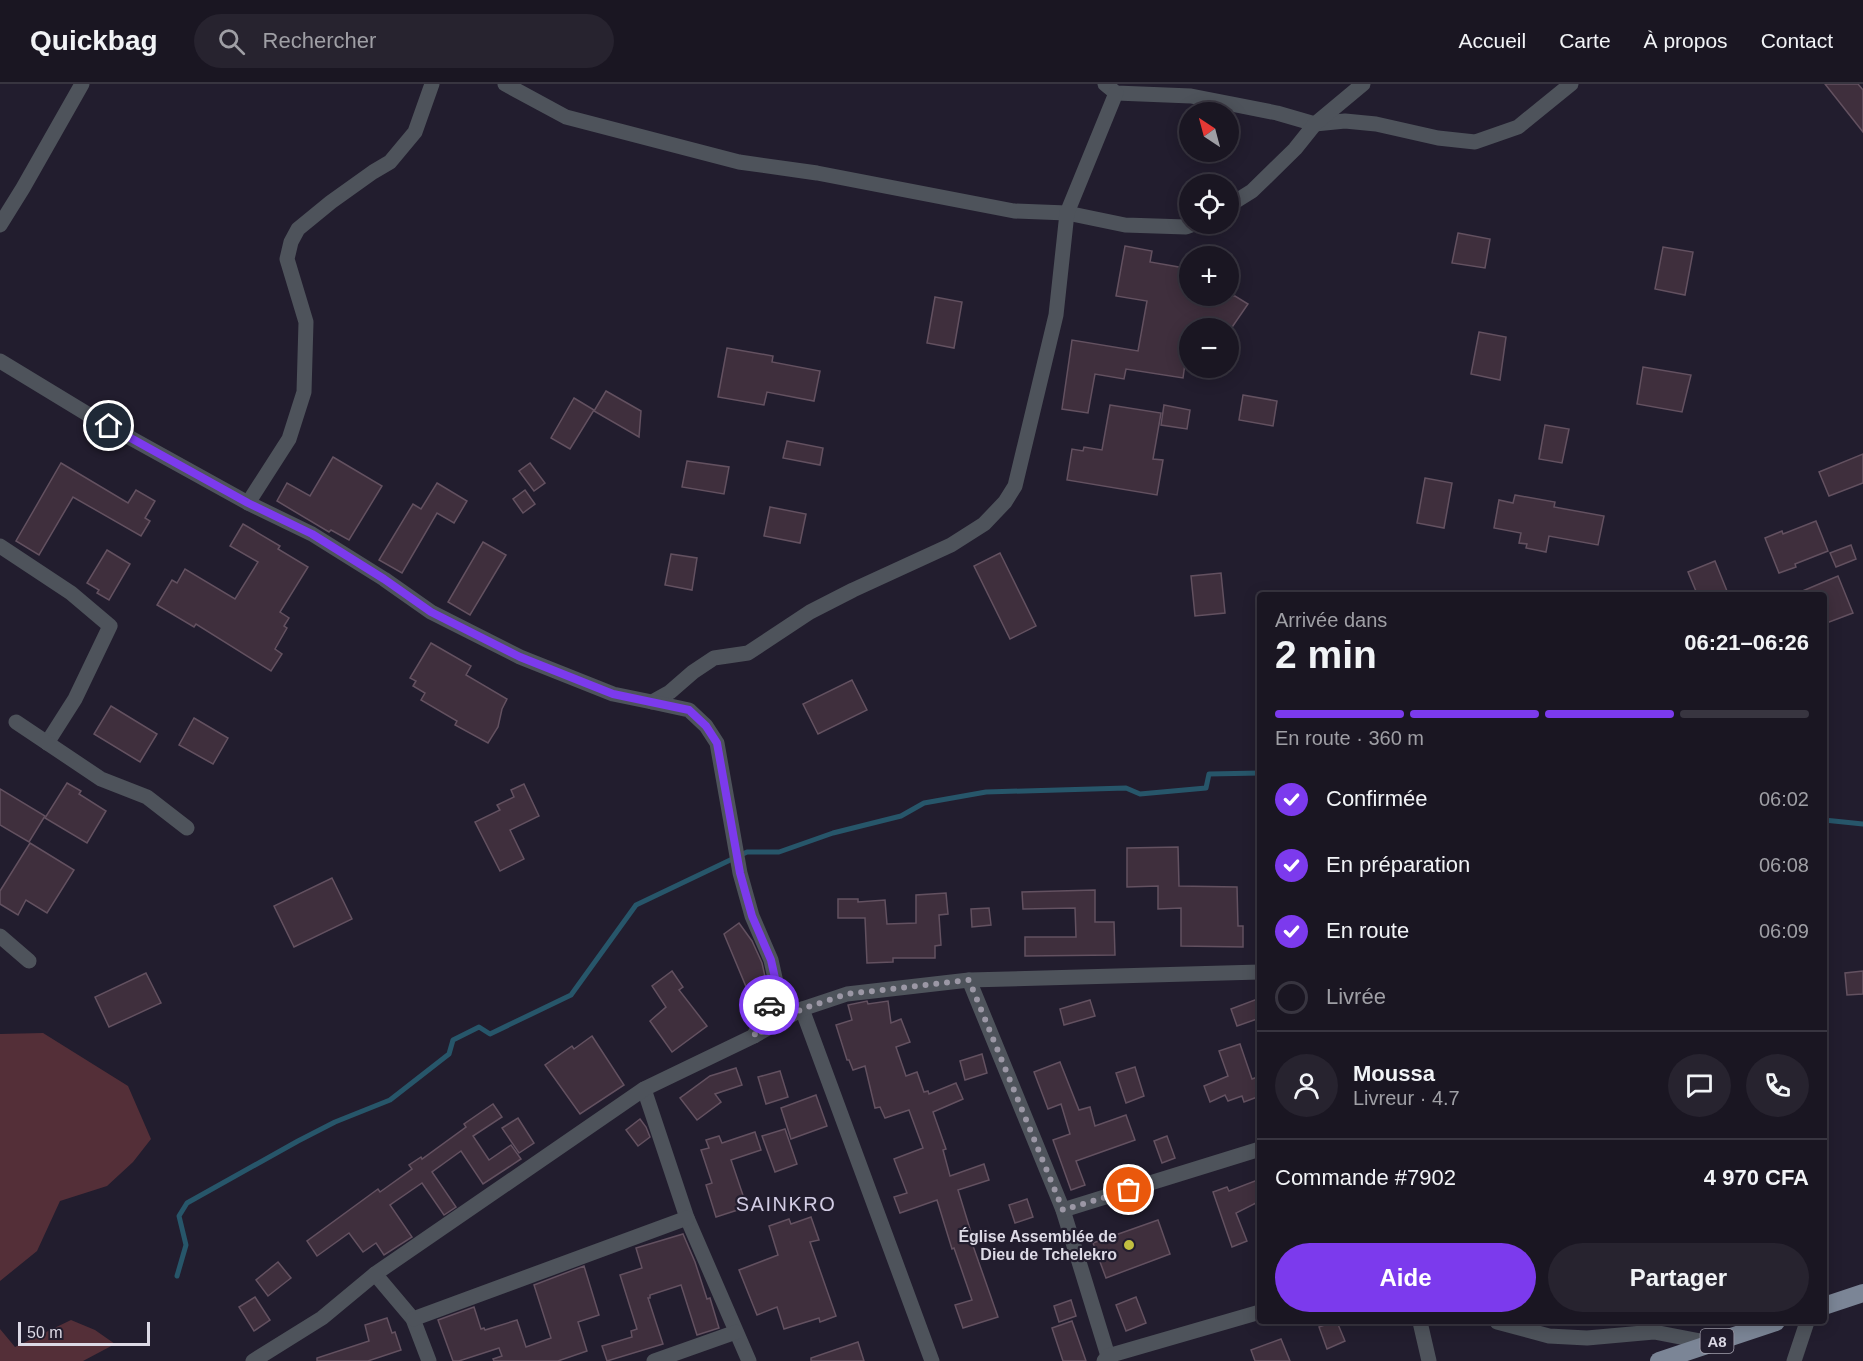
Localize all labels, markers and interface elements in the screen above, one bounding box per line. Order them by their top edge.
search box [194,14,614,68]
text: Quickbag [30,25,158,56]
icon: search [215,25,248,58]
text: Rechercher [263,28,376,53]
text: Accueil [1459,29,1526,52]
text: Carte [1559,29,1611,52]
text: À propos [1644,29,1728,52]
text: Contact [1761,29,1833,52]
north arrow [1179,102,1239,162]
map controls [1179,102,1239,378]
button: locate [1179,174,1239,234]
button: + [1179,246,1239,306]
button: − [1179,318,1239,378]
pin [83,400,134,451]
icon: home [92,409,125,442]
text: Arrivée dans [1275,609,1387,631]
text: 06:21–06:26 [1684,630,1809,655]
text: 2 min [1275,633,1377,676]
text: En route · 360 m [1275,727,1424,749]
icon: check [1275,783,1308,816]
text: Confirmée [1326,786,1427,811]
text: 06:02 [1759,788,1809,810]
icon: check [1275,849,1308,882]
text: En préparation [1326,852,1470,877]
text: 06:08 [1759,854,1809,876]
icon: check [1275,915,1308,948]
text: En route [1326,918,1409,943]
text: 06:09 [1759,920,1809,942]
courier [739,975,799,1035]
text: Livrée [1326,984,1386,1009]
icon: car [753,989,786,1022]
button: person [1275,1054,1338,1117]
button: chat [1668,1054,1731,1117]
button: phone [1746,1054,1809,1117]
text: Moussa [1353,1061,1435,1086]
text: Livreur · 4.7 [1353,1087,1460,1109]
pin [1103,1164,1154,1215]
text: Commande #7902 [1275,1165,1456,1190]
text: 4 970 CFA [1704,1165,1809,1190]
icon: bag [1112,1173,1145,1206]
district label: SAINKRO [736,1193,836,1215]
place label: Église Assemblée de Dieu de Tchelekro [958,1227,1117,1263]
marker: Église Assemblée de Dieu de Tchelekro [1122,1238,1136,1252]
button: Aide [1275,1243,1536,1312]
button: Partager [1548,1243,1809,1312]
scale bar [18,1319,150,1346]
text: 50 m [27,1324,63,1341]
road number: A8 [1700,1329,1734,1353]

